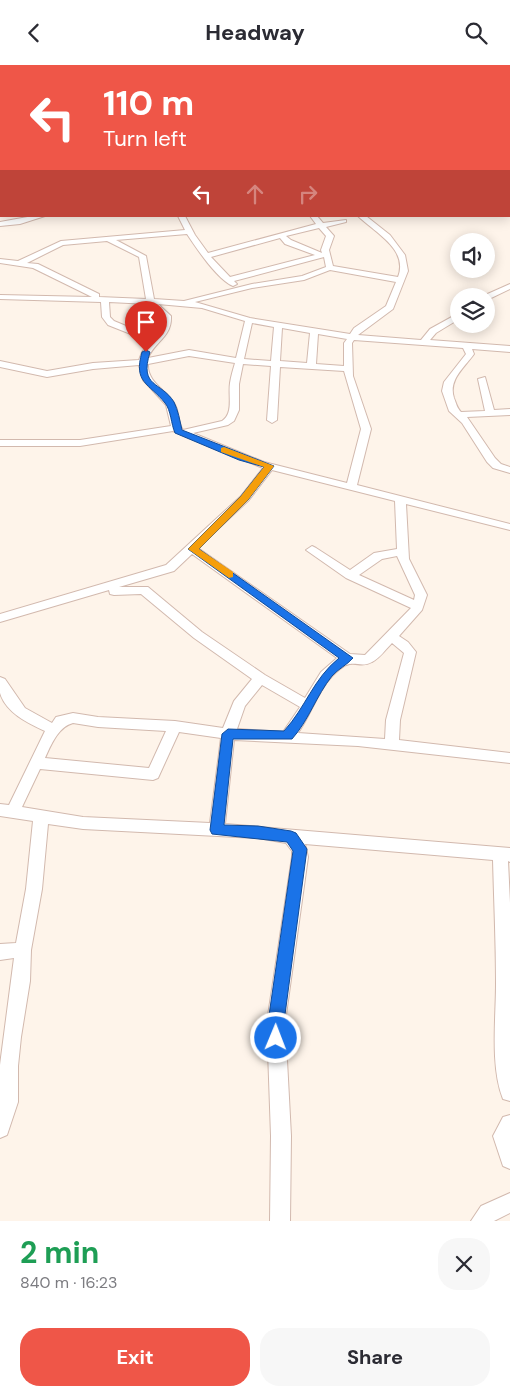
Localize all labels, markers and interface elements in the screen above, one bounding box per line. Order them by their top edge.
text: Headway [205,18,305,47]
icon: back [20,19,48,47]
icon: search [462,19,490,47]
text: 110 m [103,80,194,126]
icon: left [20,85,85,150]
text: Turn left [103,124,187,153]
icon: left [188,180,216,208]
icon: ahead [241,180,269,208]
icon: right [294,180,322,208]
map controls [450,233,495,333]
button: sound [450,233,495,278]
button: layers [450,288,495,333]
pin [125,301,167,352]
icon: arrive [132,308,160,336]
position arrow [249,1011,301,1063]
text: 2 min [20,1233,99,1272]
button: close [438,1238,490,1290]
text: 840 m · 16:23 [20,1272,118,1293]
button: Exit [20,1328,250,1386]
button: Share [260,1328,490,1386]

